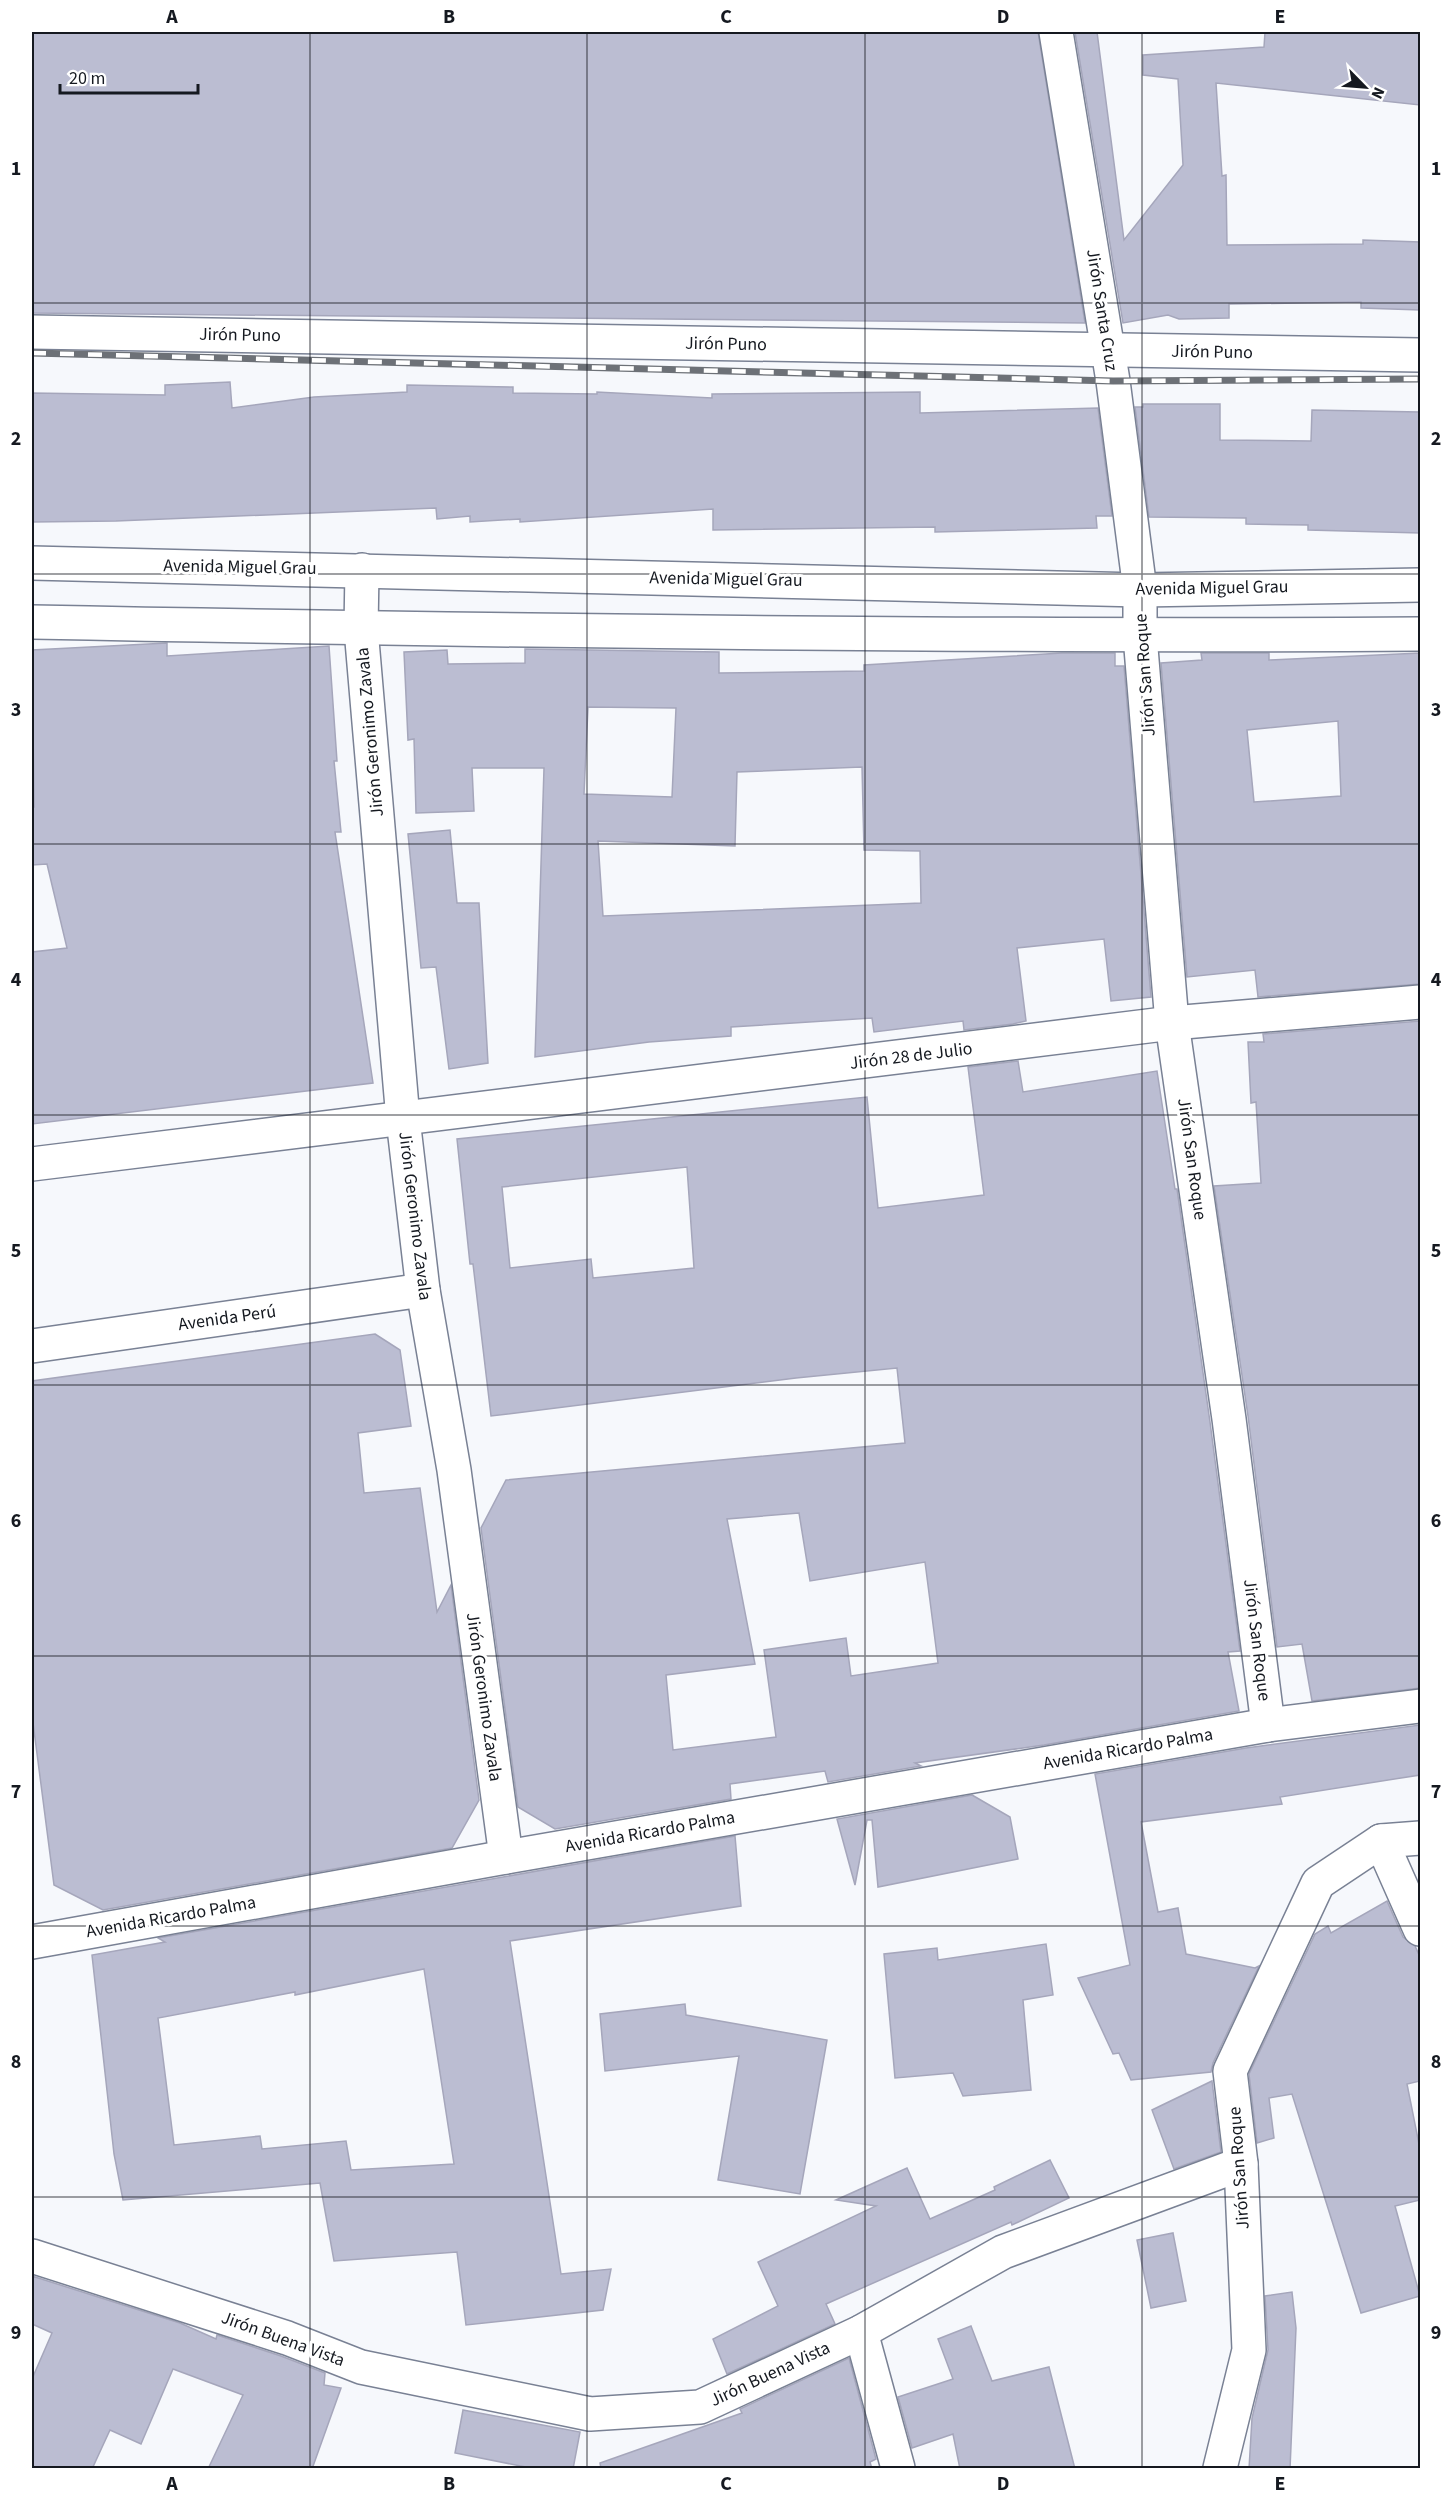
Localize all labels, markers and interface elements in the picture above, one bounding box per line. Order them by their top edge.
text: A [165,3,178,31]
text: B [443,3,455,31]
text: C [720,3,732,31]
text: D [997,3,1009,31]
text: E [1275,3,1285,31]
scale bar [60,57,198,95]
north arrow [1335,57,1395,117]
text: 20 m [69,66,105,91]
text: N [1365,83,1390,102]
text: 1 [11,155,21,183]
text: 1 [1431,155,1441,183]
street label: Jirón Santa Cruz [1080,247,1124,373]
street label: Jirón Puno [199,322,281,348]
street label: Jirón Puno [685,331,767,357]
street label: Jirón Puno [1171,339,1253,365]
text: 2 [11,425,21,453]
text: 2 [1431,425,1441,453]
street label: Avenida Miguel Grau [163,553,317,581]
street label: Avenida Miguel Grau [649,565,803,593]
street label: Avenida Miguel Grau [1135,574,1289,602]
street label: Jirón San Roque [1128,613,1162,737]
street label: Jirón Geronimo Zavala [350,646,390,818]
text: 3 [11,696,21,724]
text: 3 [1431,696,1441,724]
text: 4 [11,966,22,994]
text: 4 [1431,966,1442,994]
street label: Jirón 28 de Julio [848,1036,974,1076]
street label: Jirón San Roque [1171,1096,1213,1222]
street label: Jirón Geronimo Zavala [392,1130,438,1302]
text: 5 [11,1237,21,1265]
text: 5 [1431,1237,1441,1265]
street label: Avenida Perú [176,1299,278,1337]
text: 6 [11,1507,21,1535]
text: 6 [1431,1507,1441,1535]
street label: Jirón San Roque [1237,1577,1277,1703]
street label: Jirón Geronimo Zavala [460,1611,508,1783]
street label: Avenida Ricardo Palma [1041,1722,1215,1776]
text: 7 [11,1778,21,1806]
text: 7 [1431,1778,1441,1806]
street label: Avenida Ricardo Palma [563,1805,737,1859]
street label: Avenida Ricardo Palma [84,1890,258,1944]
text: 8 [11,2048,21,2076]
text: 8 [1431,2048,1441,2076]
street label: Jirón San Roque [1222,2106,1256,2230]
street label: Jirón Buena Vista [218,2305,348,2373]
text: 9 [11,2319,21,2347]
text: 9 [1431,2319,1441,2347]
street label: Jirón Buena Vista [706,2335,834,2413]
text: A [165,2470,178,2498]
text: B [443,2470,455,2498]
text: C [720,2470,732,2498]
text: D [997,2470,1009,2498]
text: E [1275,2470,1285,2498]

